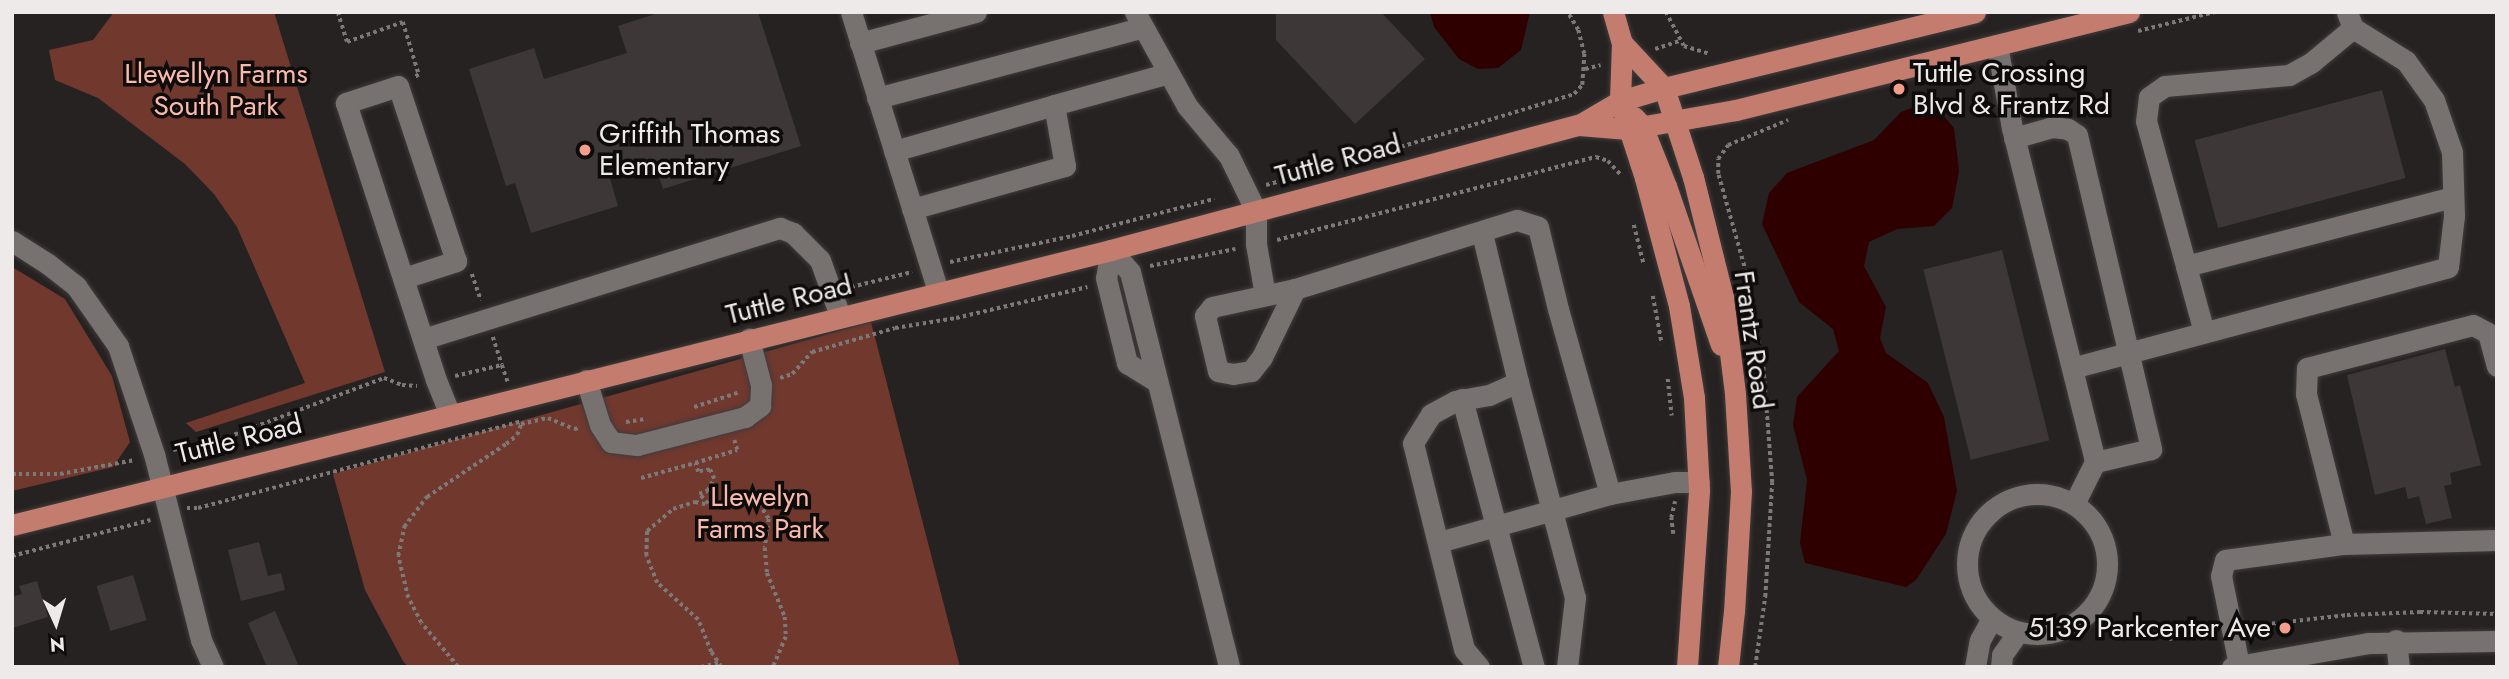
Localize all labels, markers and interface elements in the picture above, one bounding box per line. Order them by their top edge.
place label: Tuttle Crossing Blvd & Frantz Rd [1913,56,2110,122]
park label: Llewellyn Farms South Park [124,57,308,123]
marker: Tuttle Crossing Blvd & Frantz Rd [1891,81,1907,97]
place label: Griffith Thomas Elementary [599,117,780,183]
street label: Tuttle Road [1272,127,1404,193]
marker: Griffith Thomas Elementary [577,142,593,158]
street label: Tuttle Road [723,268,855,332]
street label: Frantz Road [1727,269,1779,411]
street label: Tuttle Road [173,407,305,471]
park label: Llewelyn Farms Park [696,480,824,546]
north arrow [21,588,91,658]
place label: 5139 Parkcenter Ave [2028,611,2271,645]
marker: 5139 Parkcenter Ave [2277,620,2293,636]
text: N [49,630,66,658]

